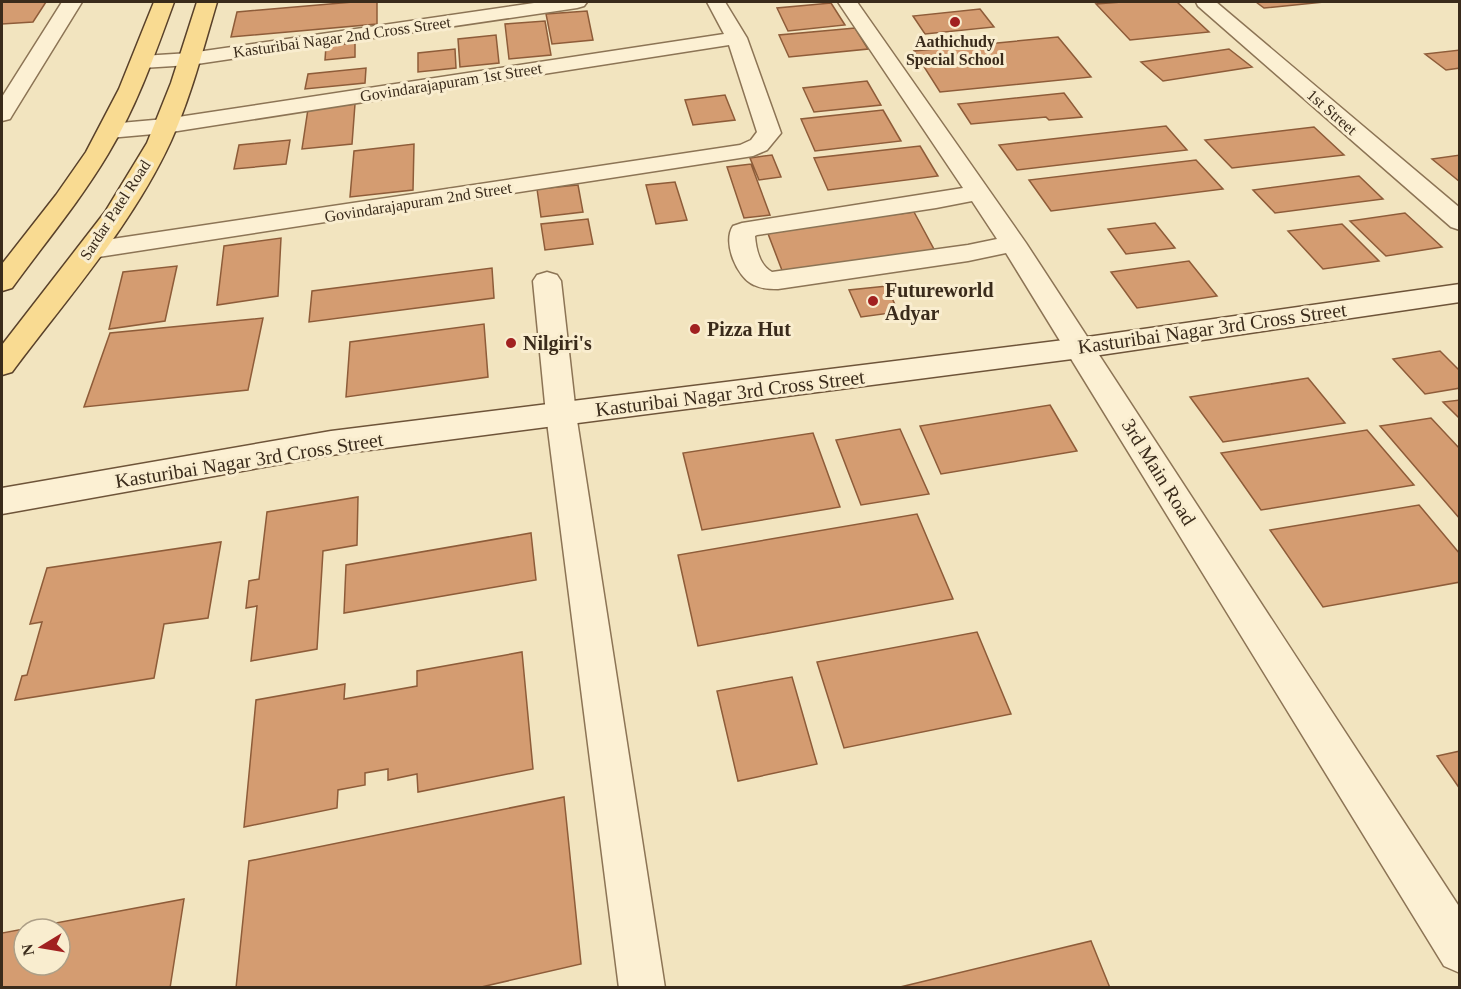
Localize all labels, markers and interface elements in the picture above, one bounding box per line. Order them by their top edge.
street label: Kasturibai Nagar 2nd Cross Street [232,13,453,62]
marker: Aathichudy Special School [948,15,962,29]
place label: Aathichudy Special School [906,33,1005,69]
street label: Govindarajapuram 1st Street [359,59,544,106]
street label: 1st Street [1304,86,1361,138]
street label: Sardar Patel Road [76,157,154,263]
street label: Govindarajapuram 2nd Street [323,179,514,226]
place label: Futureworld Adyar [885,279,994,325]
marker: Futureworld Adyar [866,294,880,308]
street label: Kasturibai Nagar 3rd Cross Street [1076,298,1348,359]
place label: Pizza Hut [707,318,791,340]
marker: Pizza Hut [688,322,702,336]
place label: Nilgiri's [523,332,592,355]
marker: Nilgiri's [504,336,518,350]
street label: Kasturibai Nagar 3rd Cross Street [594,366,866,421]
street label: 3rd Main Road [1118,415,1200,529]
street label: Kasturibai Nagar 3rd Cross Street [113,428,385,493]
north arrow [12,917,72,977]
text: N [18,942,37,957]

